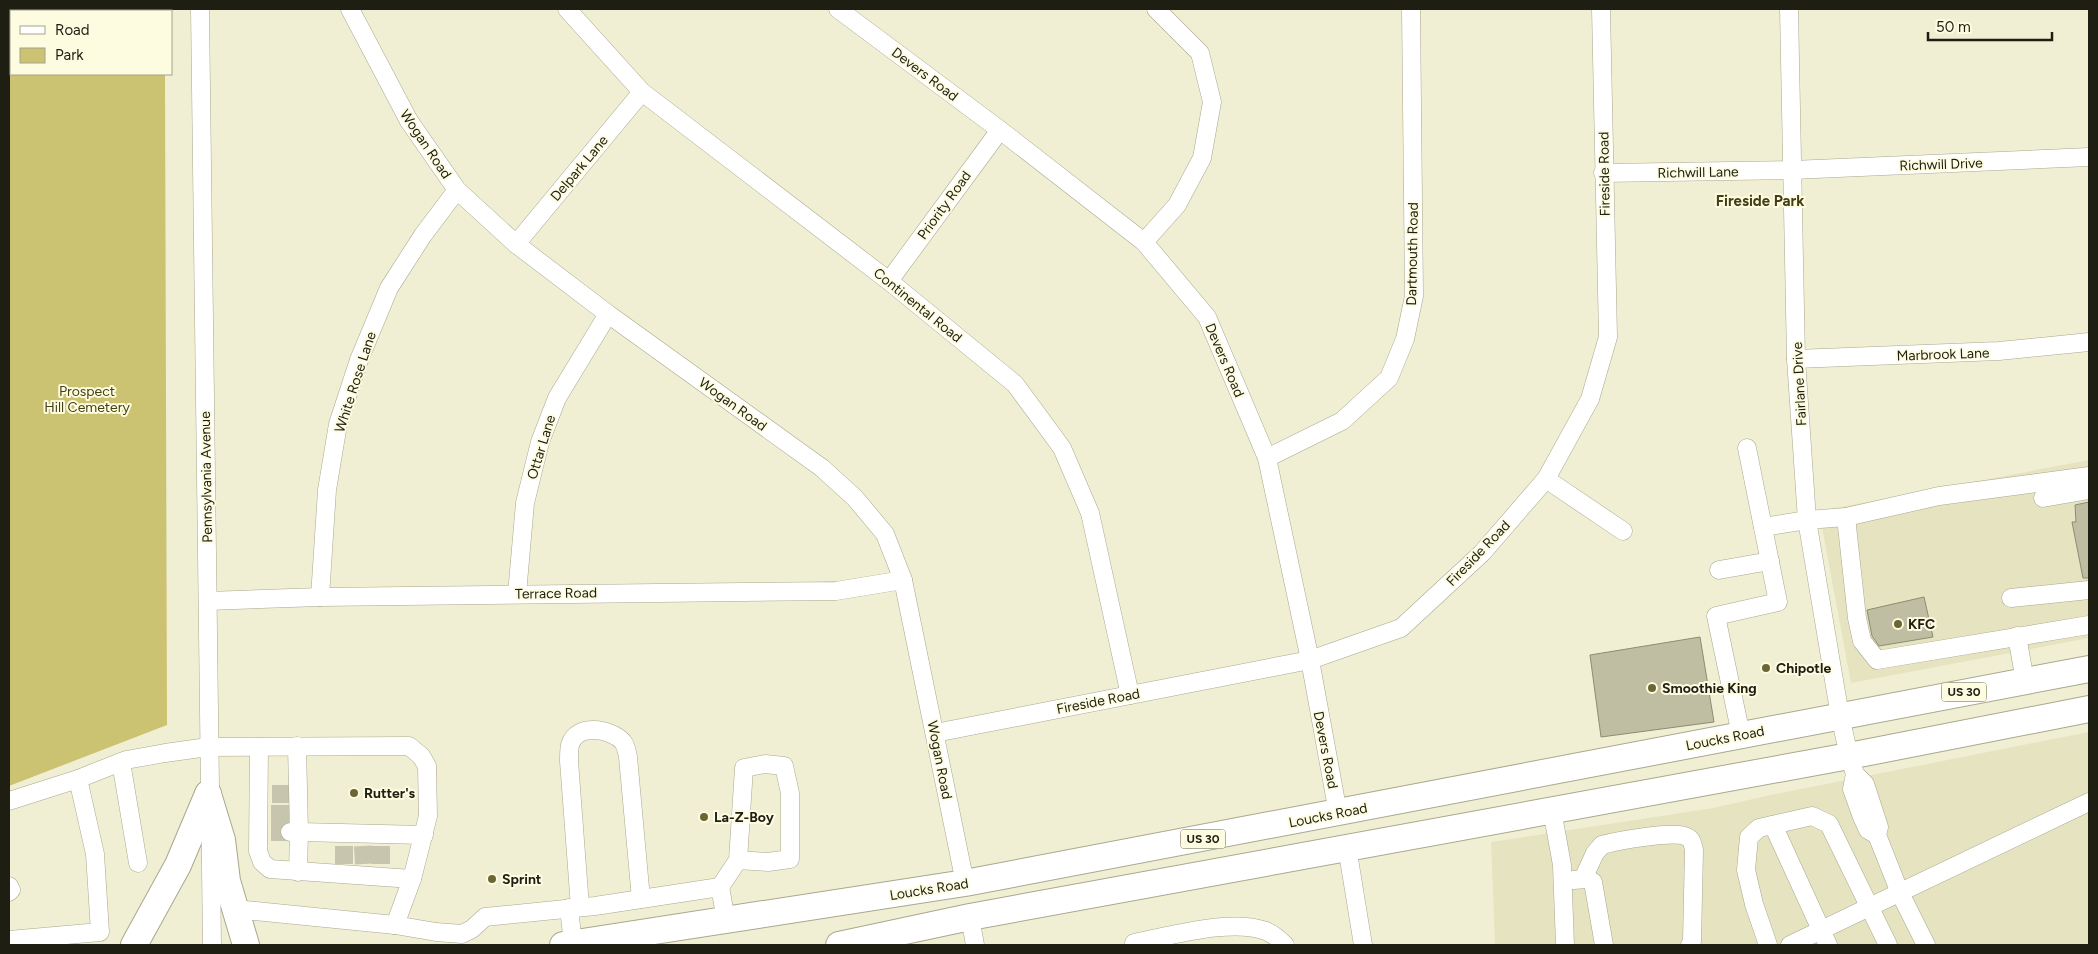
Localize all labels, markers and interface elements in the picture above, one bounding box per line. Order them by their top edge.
legend [10,10,172,75]
scale bar [1928,10,2052,42]
text: 50 m [1936,18,1971,36]
text: Road [55,21,90,39]
street label: Devers Road [888,44,961,105]
text: Park [55,46,84,64]
street label: Wogan Road [396,106,455,182]
street label: Delpark Lane [547,132,612,205]
street label: Fireside Road [1595,132,1614,216]
street label: Richwill Drive [1899,155,1983,174]
street label: Richwill Lane [1657,163,1739,182]
street label: Priority Road [914,168,975,243]
district label: Fireside Park [1716,192,1804,210]
street label: Dartmouth Road [1403,202,1422,306]
street label: Continental Road [870,264,965,346]
street label: Devers Road [1201,321,1248,400]
street label: White Rose Lane [331,329,380,435]
street label: Fairlane Drive [1789,341,1810,426]
street label: Marbrook Lane [1896,344,1990,365]
street label: Wogan Road [695,374,770,435]
park label: Prospect Hill Cemetery [44,383,130,416]
street label: Pennsylvania Avenue [197,411,216,543]
street label: Ottar Lane [524,412,559,481]
street label: Fireside Road [1443,517,1514,590]
street label: Terrace Road [515,584,597,603]
place label: KFC [1908,616,1935,633]
marker: KFC [1892,618,1904,630]
place label: Chipotle [1776,660,1831,677]
marker: Chipotle [1760,662,1772,674]
place label: Smoothie King [1662,680,1757,697]
marker: Smoothie King [1646,682,1658,694]
road number: US 30 [1942,682,1986,702]
street label: Fireside Road [1055,685,1141,718]
street label: Devers Road [1310,710,1341,790]
street label: Wogan Road [924,719,955,801]
street label: Loucks Road [1684,723,1766,754]
place label: Rutter's [364,785,416,802]
marker: Rutter's [348,787,360,799]
street label: Loucks Road [1287,800,1369,831]
place label: La-Z-Boy [714,809,775,826]
marker: La-Z-Boy [698,811,710,823]
road number: US 30 [1180,830,1226,849]
place label: Sprint [502,871,542,888]
marker: Sprint [486,873,498,885]
street label: Loucks Road [888,875,970,904]

